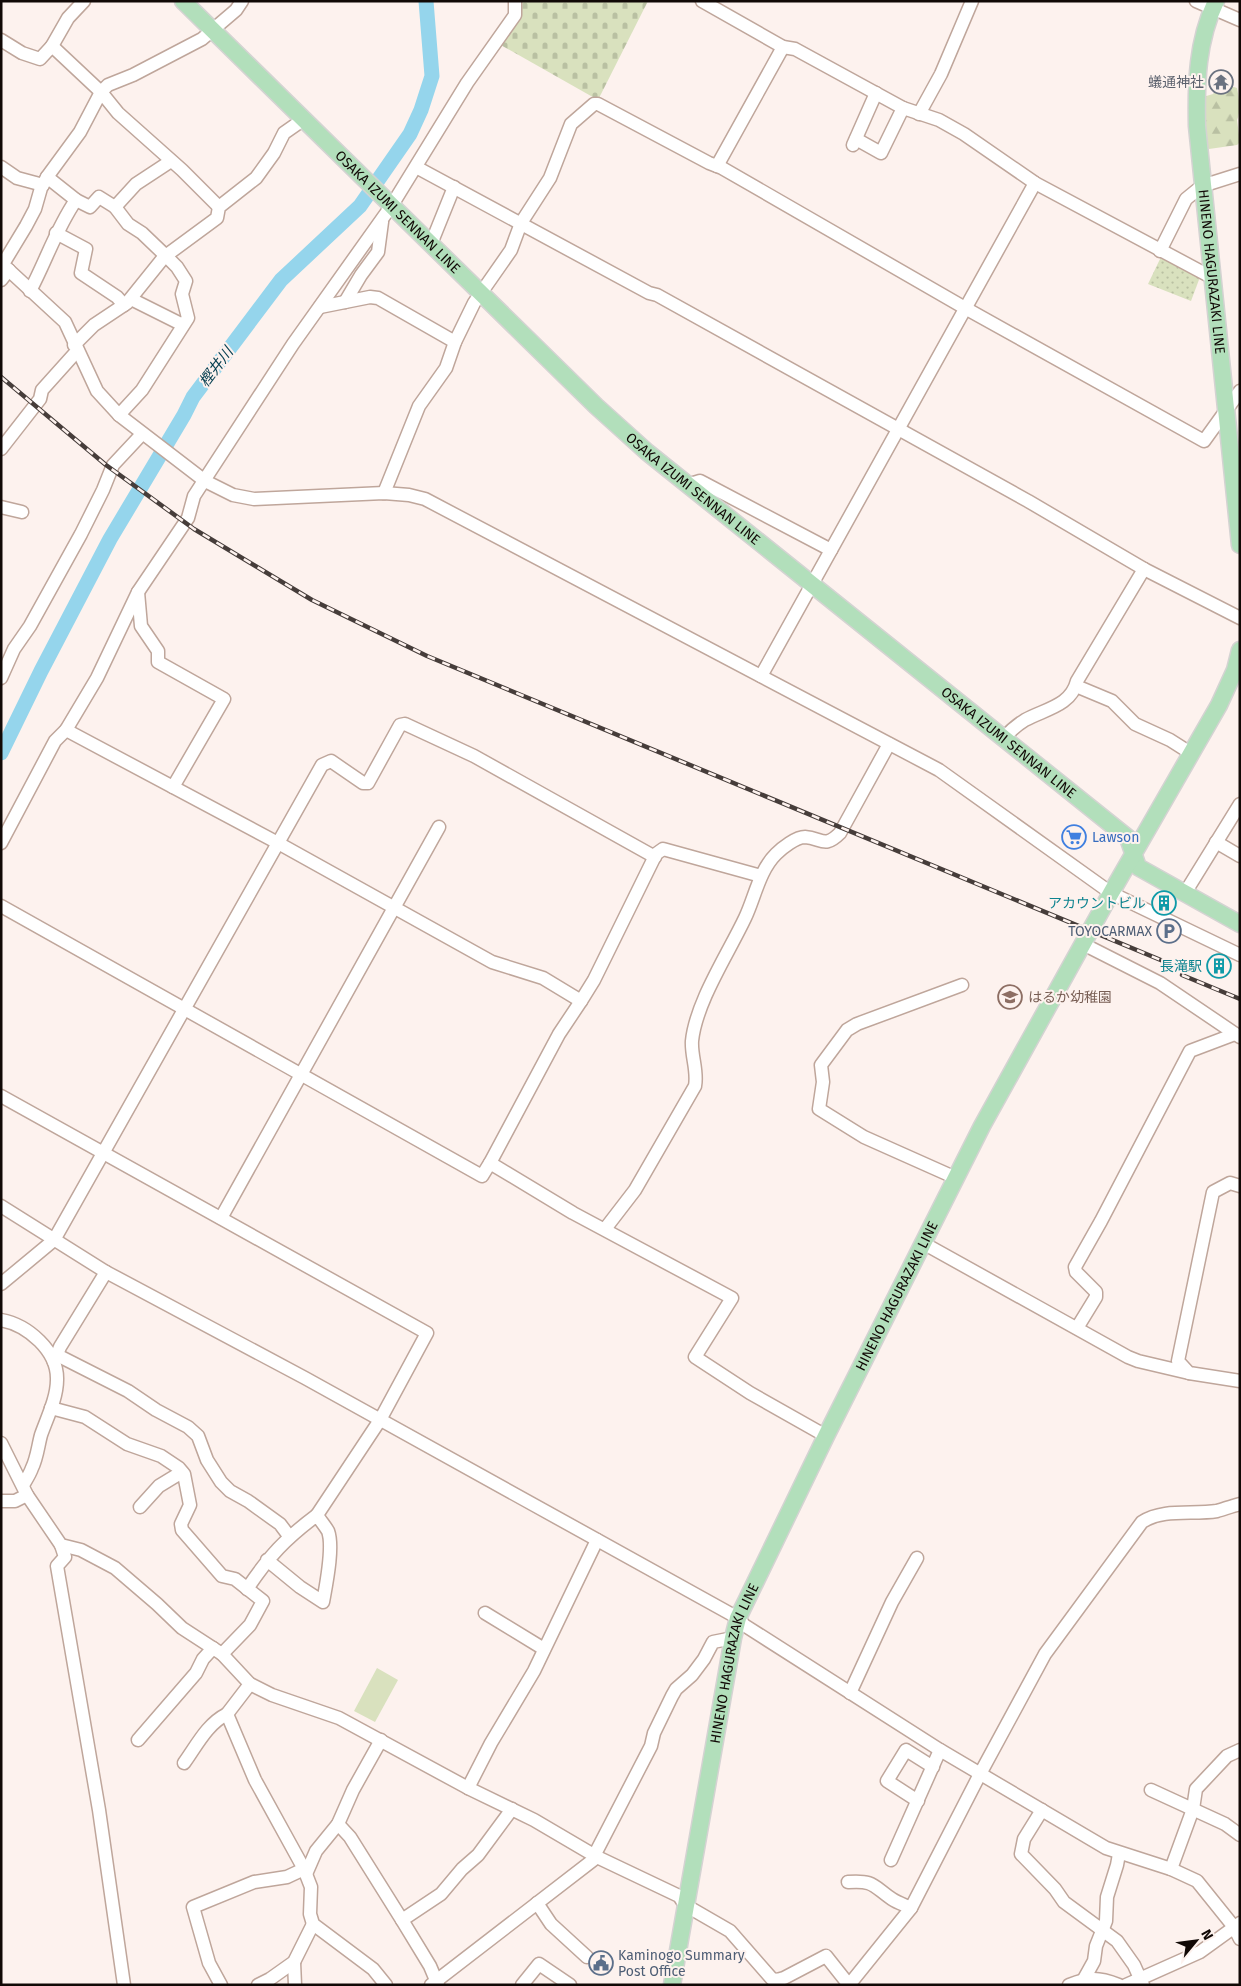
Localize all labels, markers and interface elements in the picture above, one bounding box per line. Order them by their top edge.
temple icon: 蟻通神社 [1208,69,1234,95]
place label: 蟻通神社 [1148,74,1204,91]
street label: OSAKA IZUMI SENNAN LINE [331,147,464,277]
street label: HINENO HAGURAZAKI LINE [1195,188,1228,355]
water label: 樫井川 [195,342,238,390]
street label: OSAKA IZUMI SENNAN LINE [622,429,764,549]
street label: OSAKA IZUMI SENNAN LINE [937,683,1079,802]
supermarket icon: Lawson [1061,824,1087,850]
place label: Lawson [1092,829,1139,846]
building icon: アカウントビル [1151,890,1177,916]
place label: アカウントビル [1048,895,1146,912]
parking icon: TOYOCARMAX [1156,918,1182,944]
place label: TOYOCARMAX [1068,923,1152,940]
building icon: 長滝駅 [1206,953,1232,979]
place label: 長滝駅 [1160,958,1202,975]
school or university icon: はるか幼稚園 [997,984,1023,1010]
place label: はるか幼稚園 [1028,989,1112,1006]
street label: HINENO HAGURAZAKI LINE [852,1218,942,1374]
street label: HINENO HAGURAZAKI LINE [707,1581,763,1745]
north arrow [1171,1916,1221,1966]
text: N [1197,1927,1217,1943]
place label: Kaminogo Summary Post Office [618,1947,745,1980]
public building icon: Kaminogo Summary Post Office [588,1950,614,1976]

